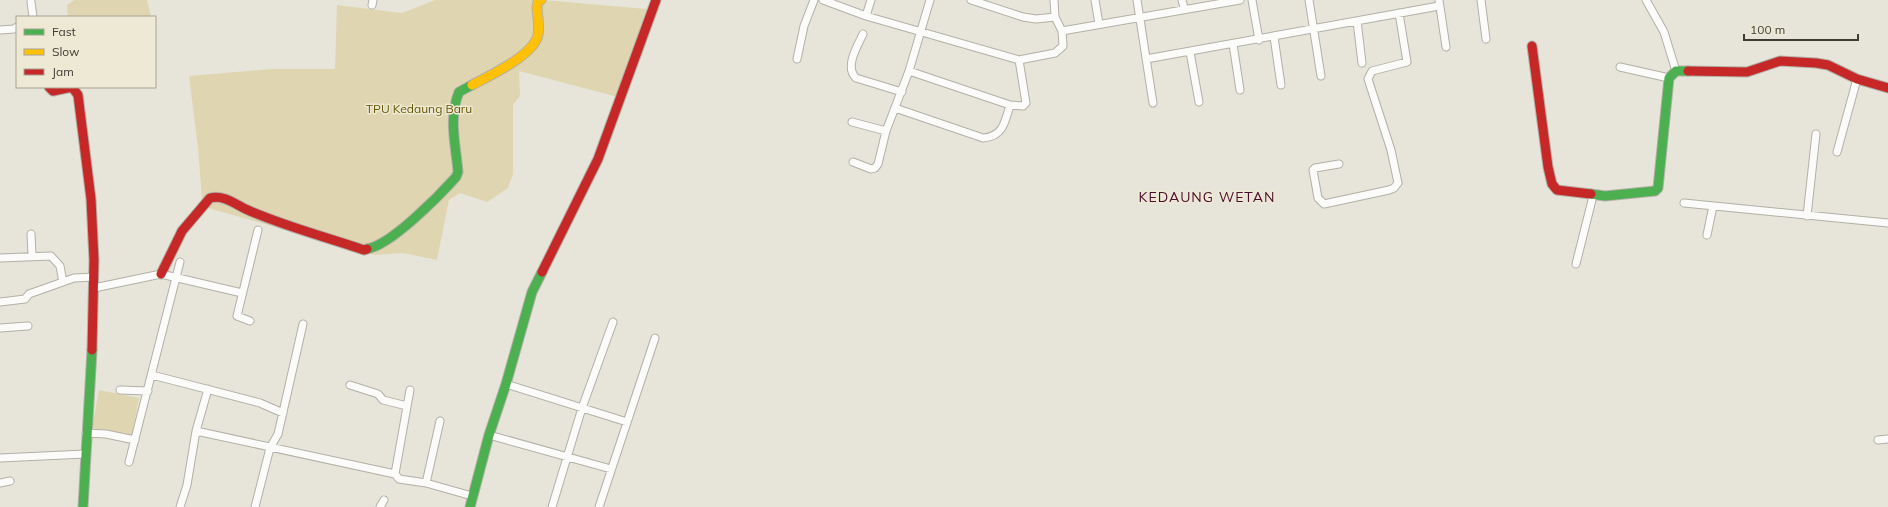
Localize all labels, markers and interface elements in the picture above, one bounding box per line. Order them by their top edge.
legend [16,16,156,88]
scale bar [1744,16,1858,42]
text: 100 m [1750,22,1785,37]
text: Fast [52,24,76,39]
text: Slow [52,44,80,59]
text: Jam [52,64,74,79]
park label: TPU Kedaung Baru [366,101,472,116]
district label: KEDAUNG WETAN [1139,188,1275,206]

